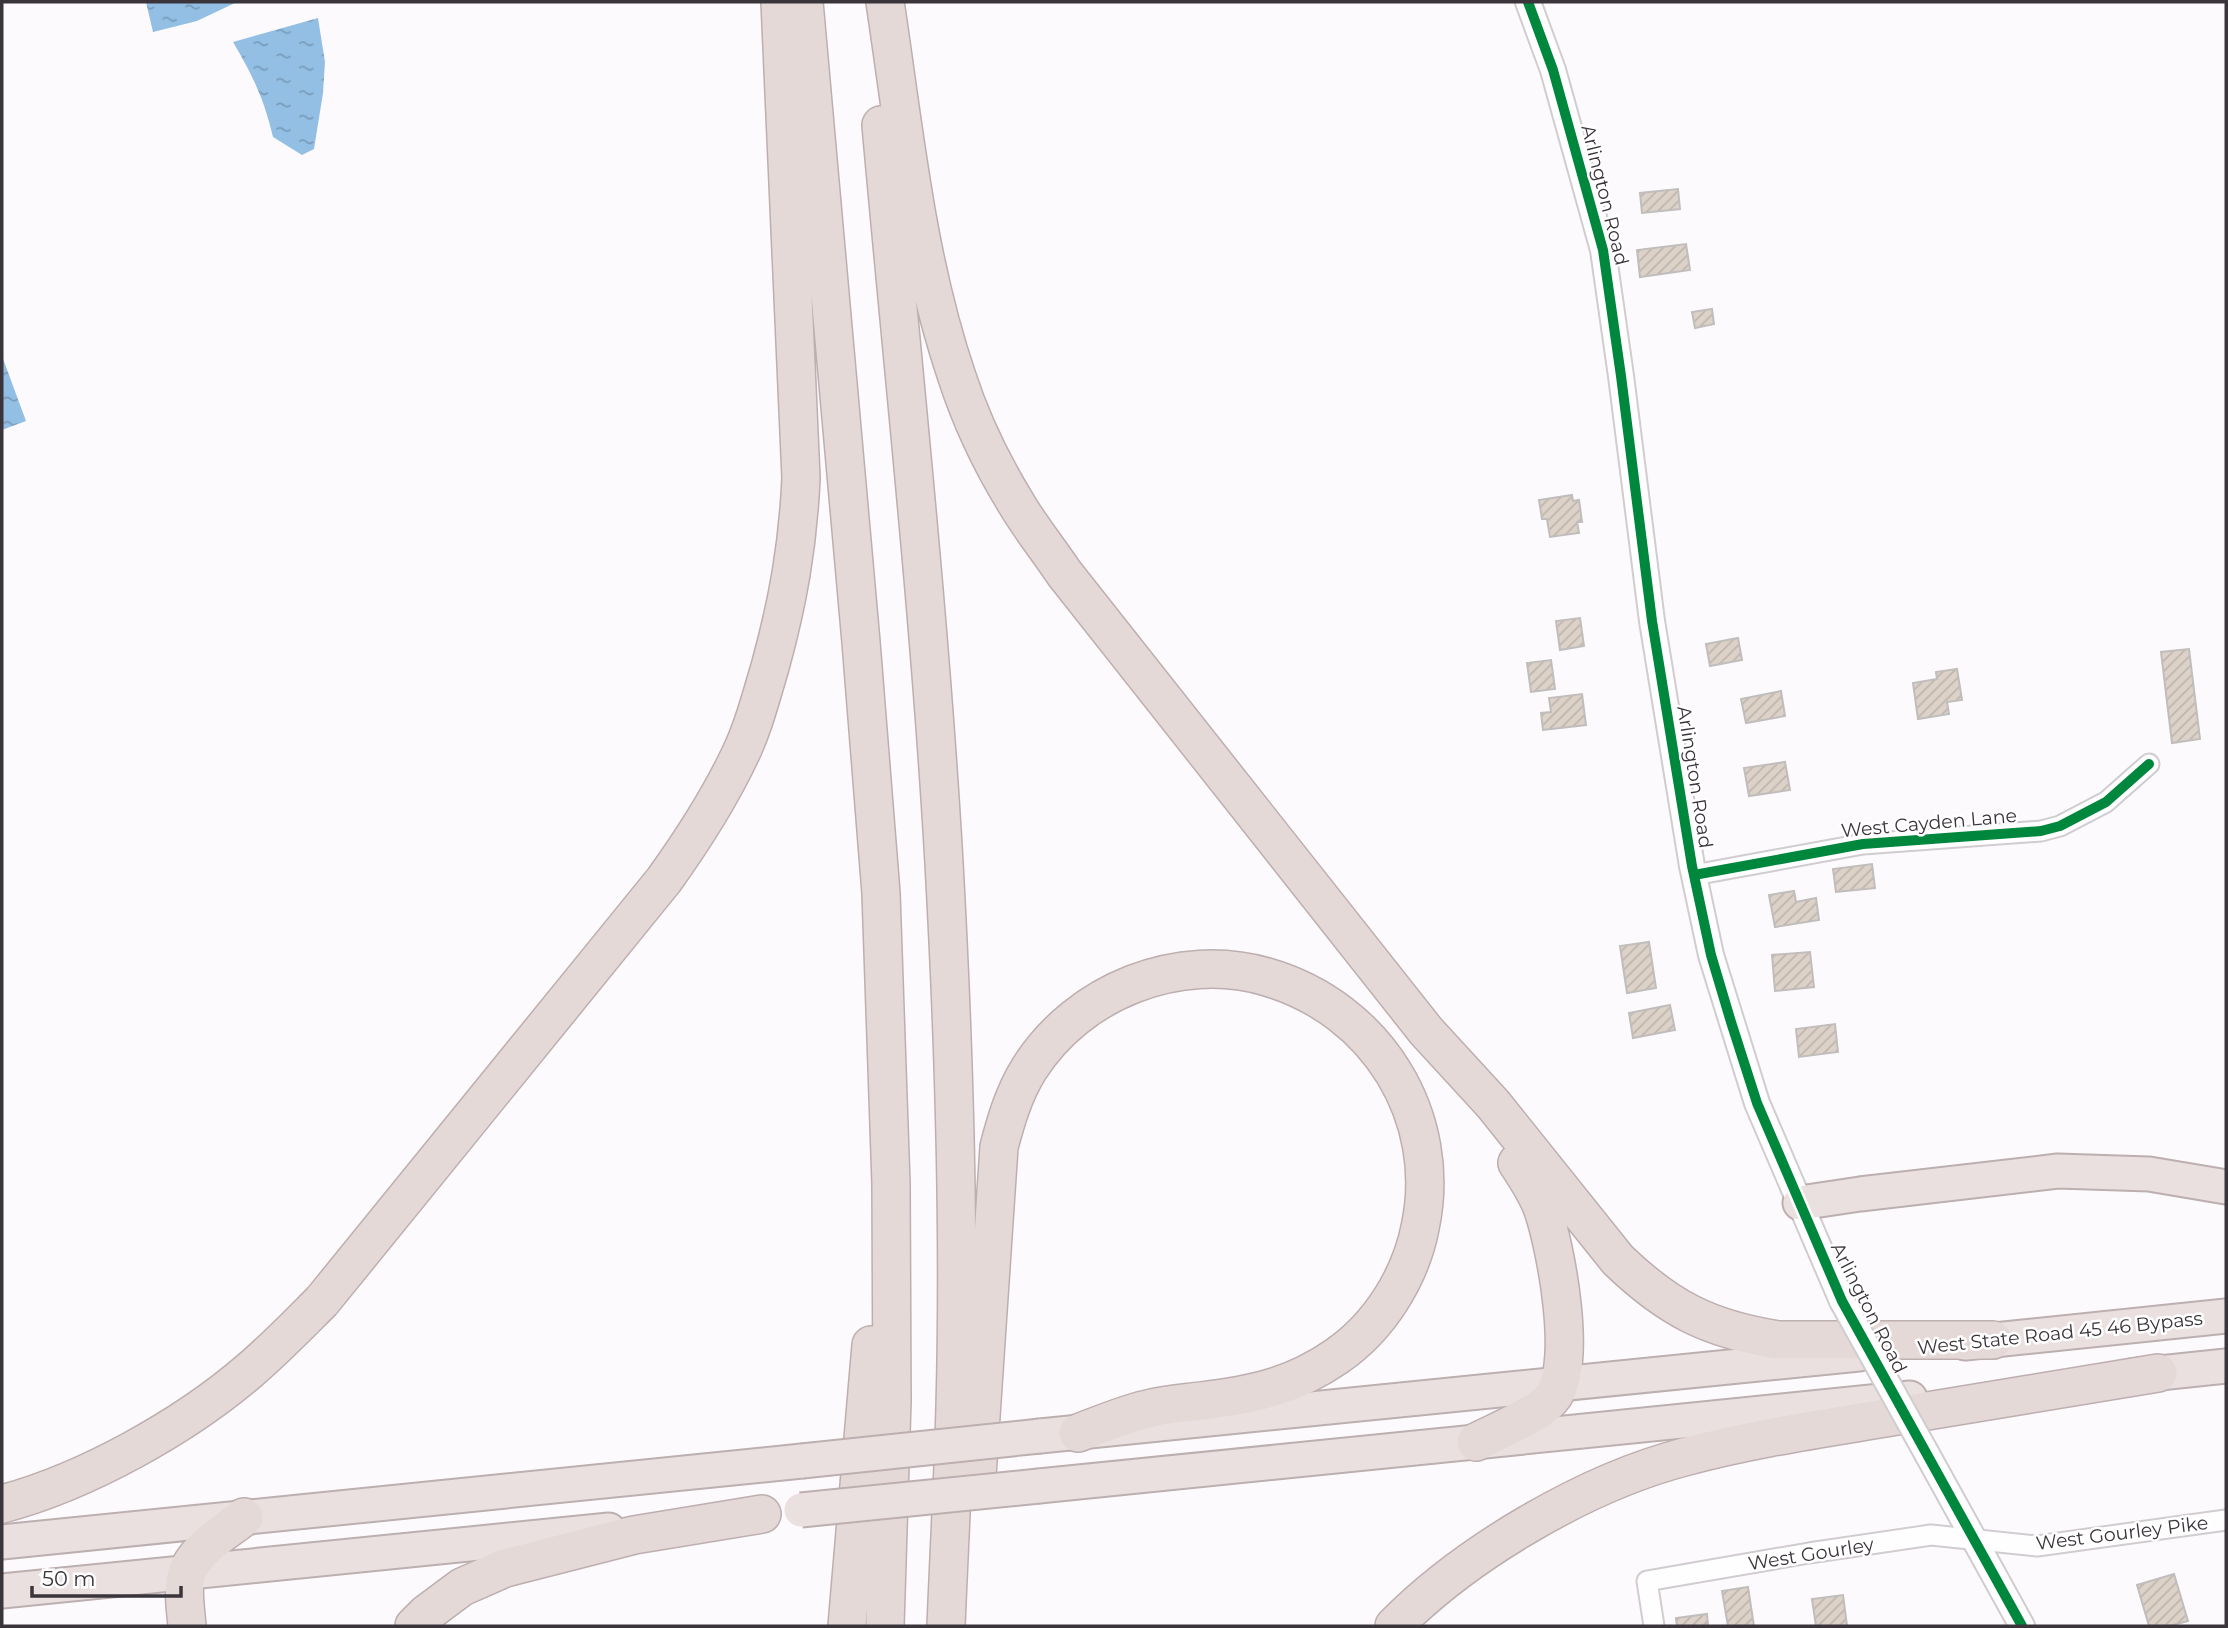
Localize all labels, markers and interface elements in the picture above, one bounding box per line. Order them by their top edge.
street label: Arlington Road [1576,122,1634,268]
street label: Arlington Road [1672,704,1718,850]
street label: West Cayden Lane [1840,804,2018,842]
street label: Arlington Road [1826,1239,1912,1377]
street label: West State Road 45 46 Bypass [1916,1307,2204,1359]
street label: West Gourley Pike [2035,1511,2209,1555]
street label: West Gourley [1746,1533,1876,1575]
scale bar [32,1554,180,1598]
text: 50 m [42,1566,96,1591]

